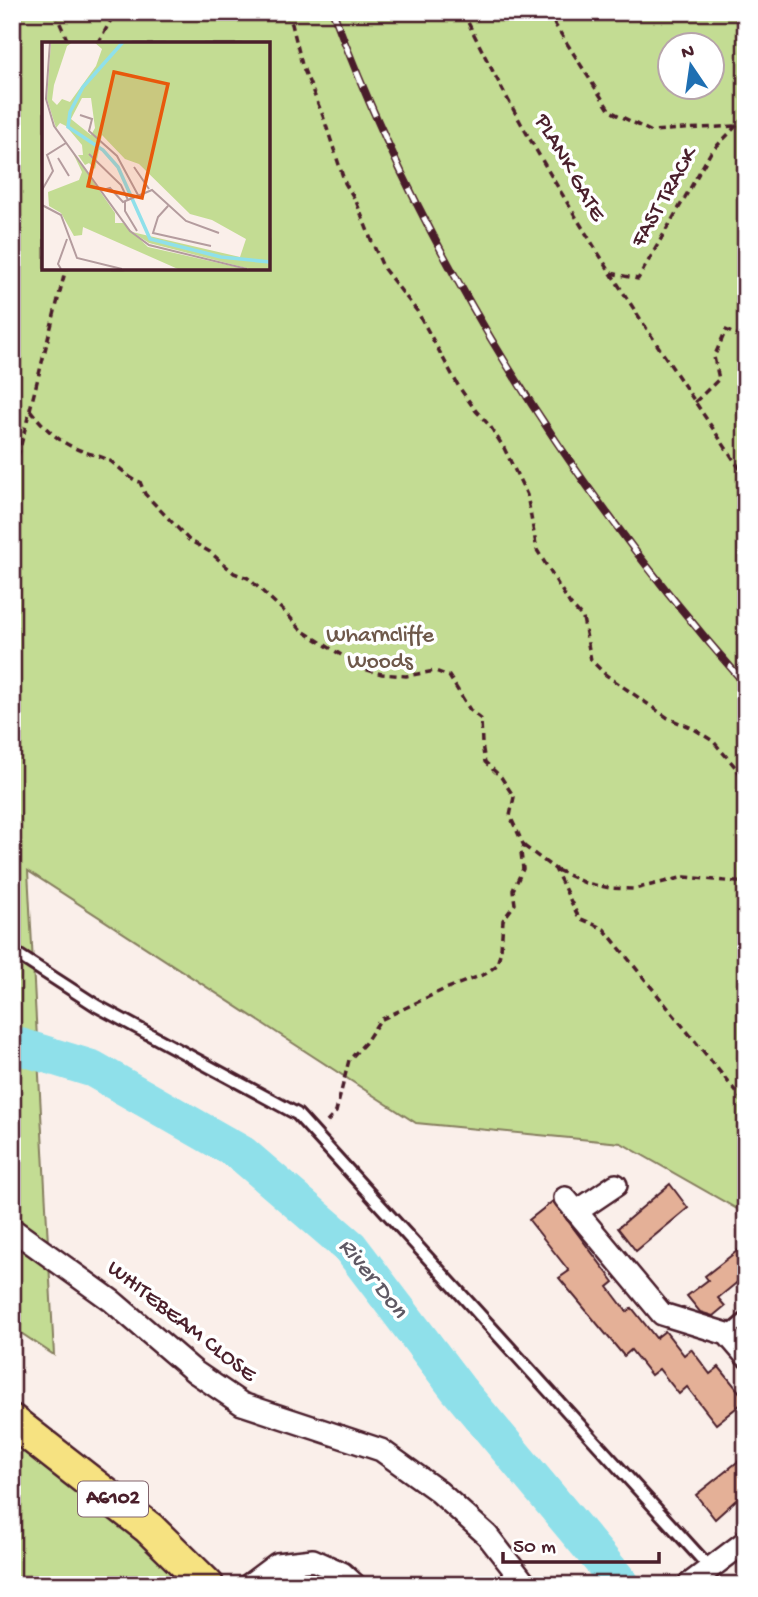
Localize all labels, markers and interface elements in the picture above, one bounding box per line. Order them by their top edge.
north arrow [656,32,726,102]
text: N [679,40,697,65]
inset map [42,42,270,270]
street label: PLANK GATE [527,109,611,228]
street label: FAST TRACK [625,142,705,253]
park label: Wharncliffe Woods [326,623,435,676]
water label: River Don [331,1233,413,1325]
street label: WHITEBEAM CLOSE [101,1255,262,1390]
road number: A6102 [78,1482,148,1516]
scale bar [503,1520,658,1564]
text: 50 m [513,1536,556,1561]

